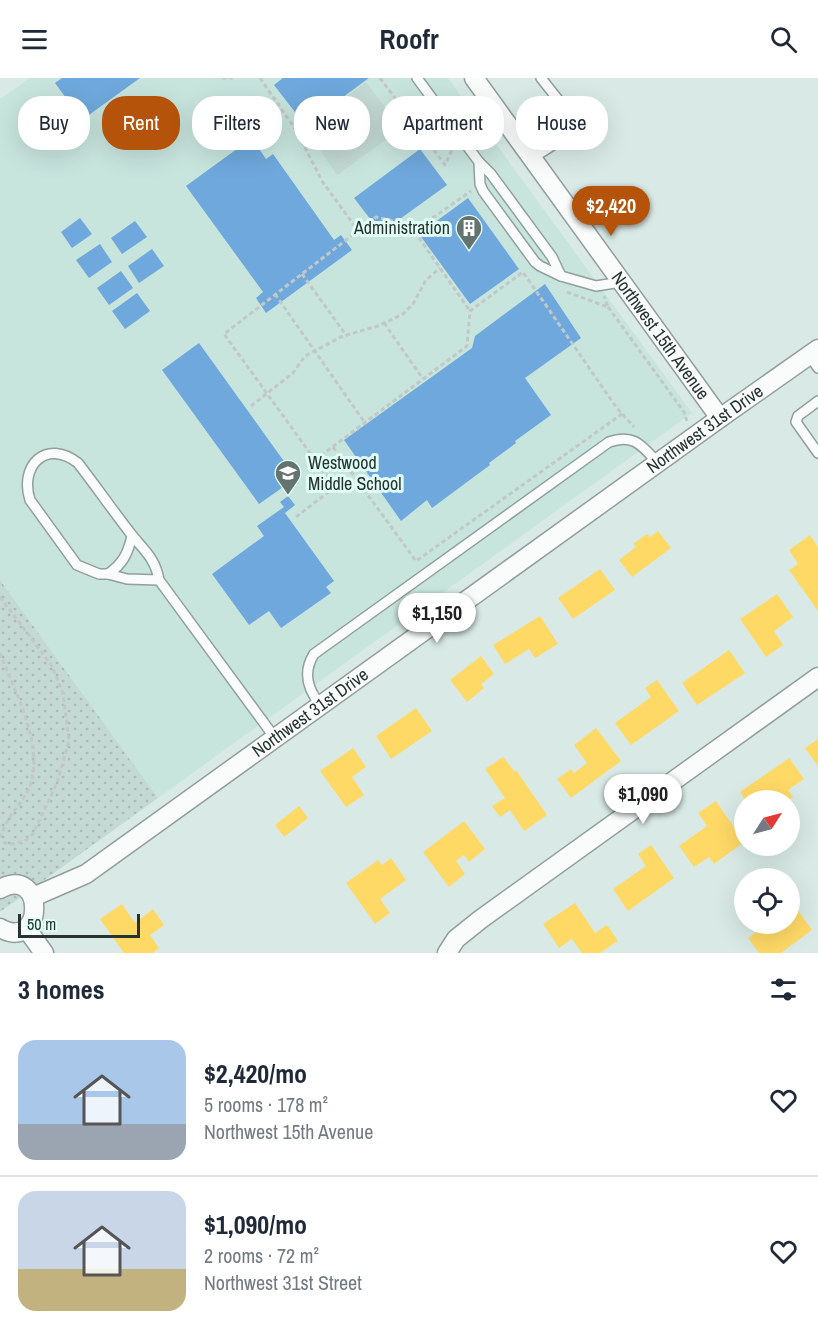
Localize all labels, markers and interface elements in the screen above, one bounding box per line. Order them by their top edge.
text: Roofr [379,21,439,57]
icon: menu [18,23,51,56]
icon: search [767,23,800,56]
chip: Buy [18,96,90,150]
chip: Rent [102,96,180,150]
chip: Filters [192,96,282,150]
chip: New [294,96,370,150]
chip: Apartment [382,96,504,150]
chip: House [516,96,608,150]
pin: $2,420 [562,186,660,237]
text: $2,420 [586,192,636,219]
building icon: Administration [454,213,484,251]
place label: Administration [353,215,450,240]
street label: Northwest 15th Avenue [606,266,716,404]
street label: Northwest 31st Drive [641,378,768,479]
place label: Westwood Middle School [308,450,402,496]
school or university icon: Westwood Middle School [273,458,303,496]
pin: $1,150 [388,593,486,644]
text: $1,150 [412,599,462,626]
street label: Northwest 31st Drive [247,662,373,763]
pin: $1,090 [594,774,692,825]
text: $1,090 [618,780,668,807]
north arrow [734,790,800,856]
map controls [734,790,800,934]
button: locate [734,868,800,934]
scale bar [18,911,140,938]
text: 50 m [27,913,56,935]
text: 3 homes [18,972,105,1007]
icon: filters [767,973,800,1006]
text: $2,420/mo [204,1056,307,1091]
icon: home [66,1064,138,1136]
icon: heart [767,1084,800,1117]
text: 5 rooms · 178 m² [204,1091,328,1118]
text: Northwest 15th Avenue [204,1118,373,1145]
text: $1,090/mo [204,1207,307,1242]
icon: home [66,1215,138,1287]
icon: heart [767,1235,800,1268]
text: 2 rooms · 72 m² [204,1242,319,1269]
text: Northwest 31st Street [204,1269,362,1296]

